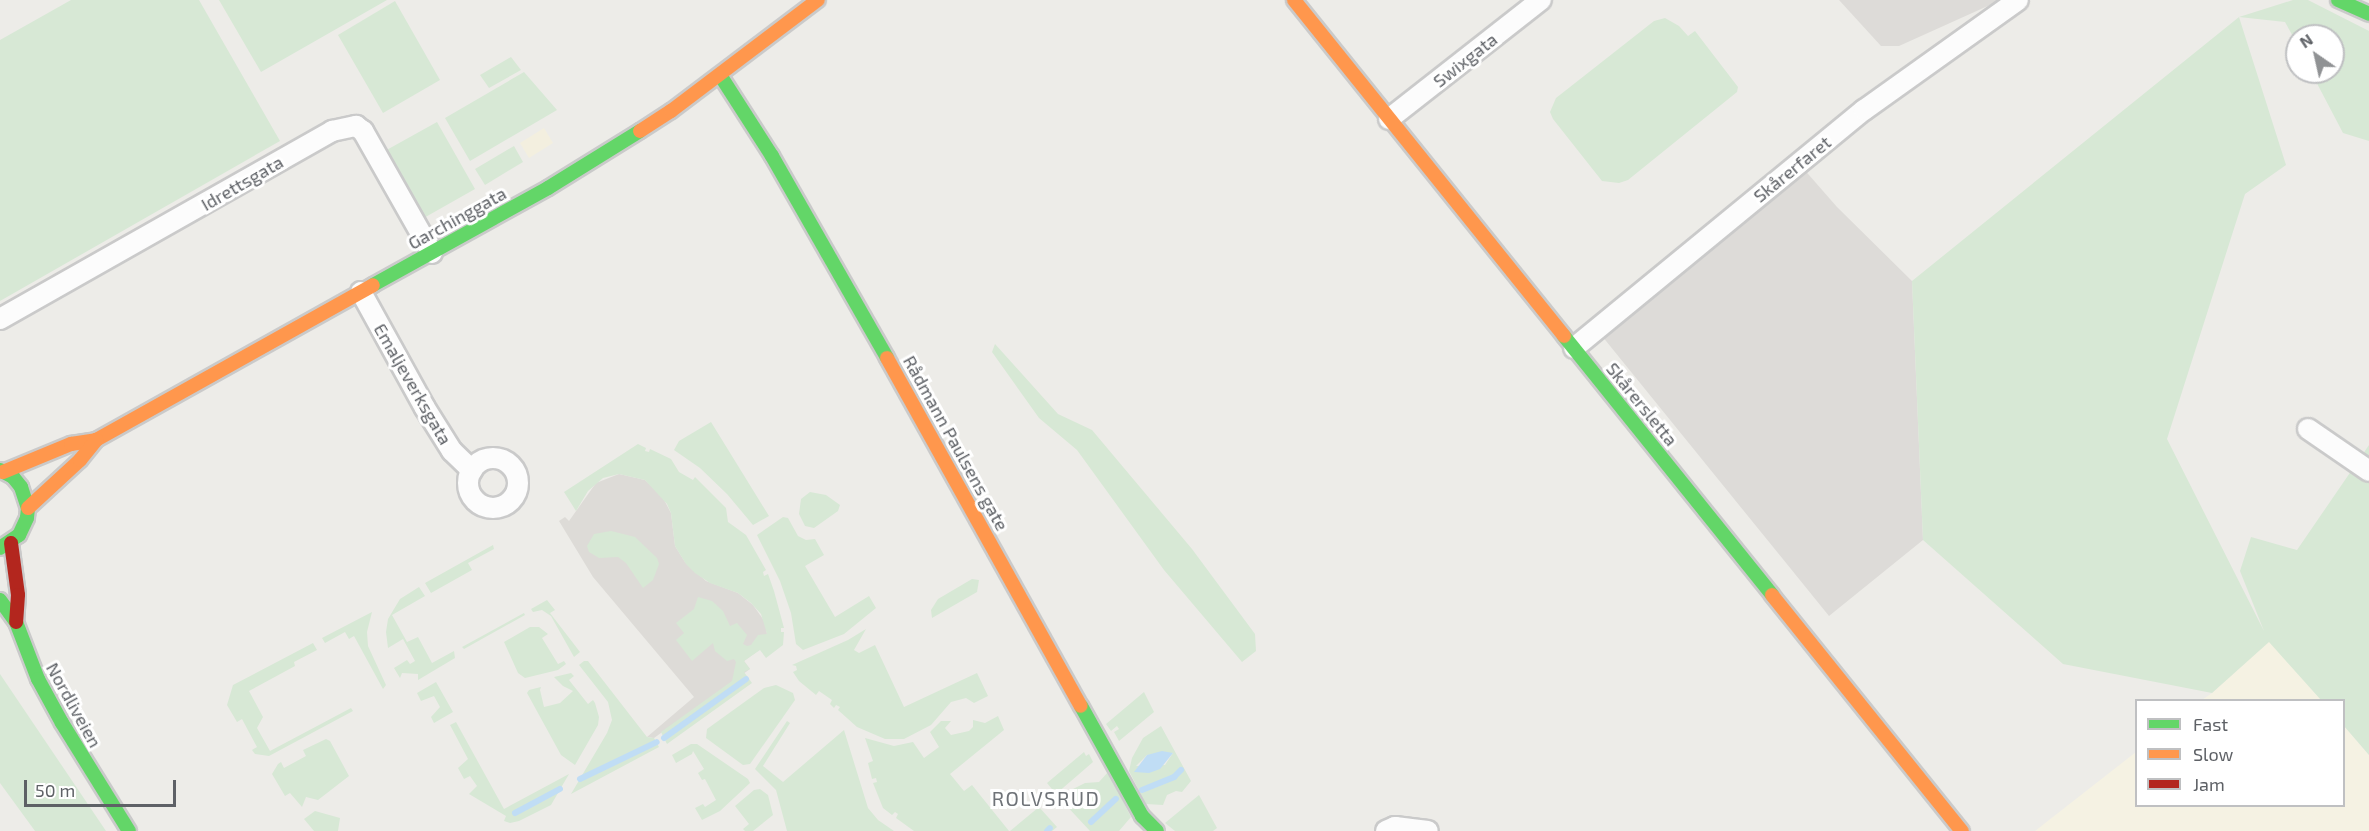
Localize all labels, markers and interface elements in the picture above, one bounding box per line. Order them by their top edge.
north arrow [2285,24,2345,84]
street label: Swixgata [1429,28,1501,92]
text: N [2296,29,2316,51]
street label: Skårerfaret [1749,131,1835,207]
street label: Idrettsgata [197,151,287,215]
street label: Garchinggata [404,182,510,254]
street label: Emaljeverksgata [370,320,456,448]
street label: Rådmann Paulsens gate [899,352,1013,534]
street label: Skårersletta [1602,358,1682,450]
street label: Nordliveien [42,659,106,751]
legend [2135,699,2345,807]
text: Fast [2193,713,2228,735]
text: Slow [2193,743,2233,765]
scale bar [27,768,178,806]
text: Jam [2193,773,2225,795]
text: 50 m [35,779,75,801]
district label: ROLVSRUD [992,786,1100,810]

